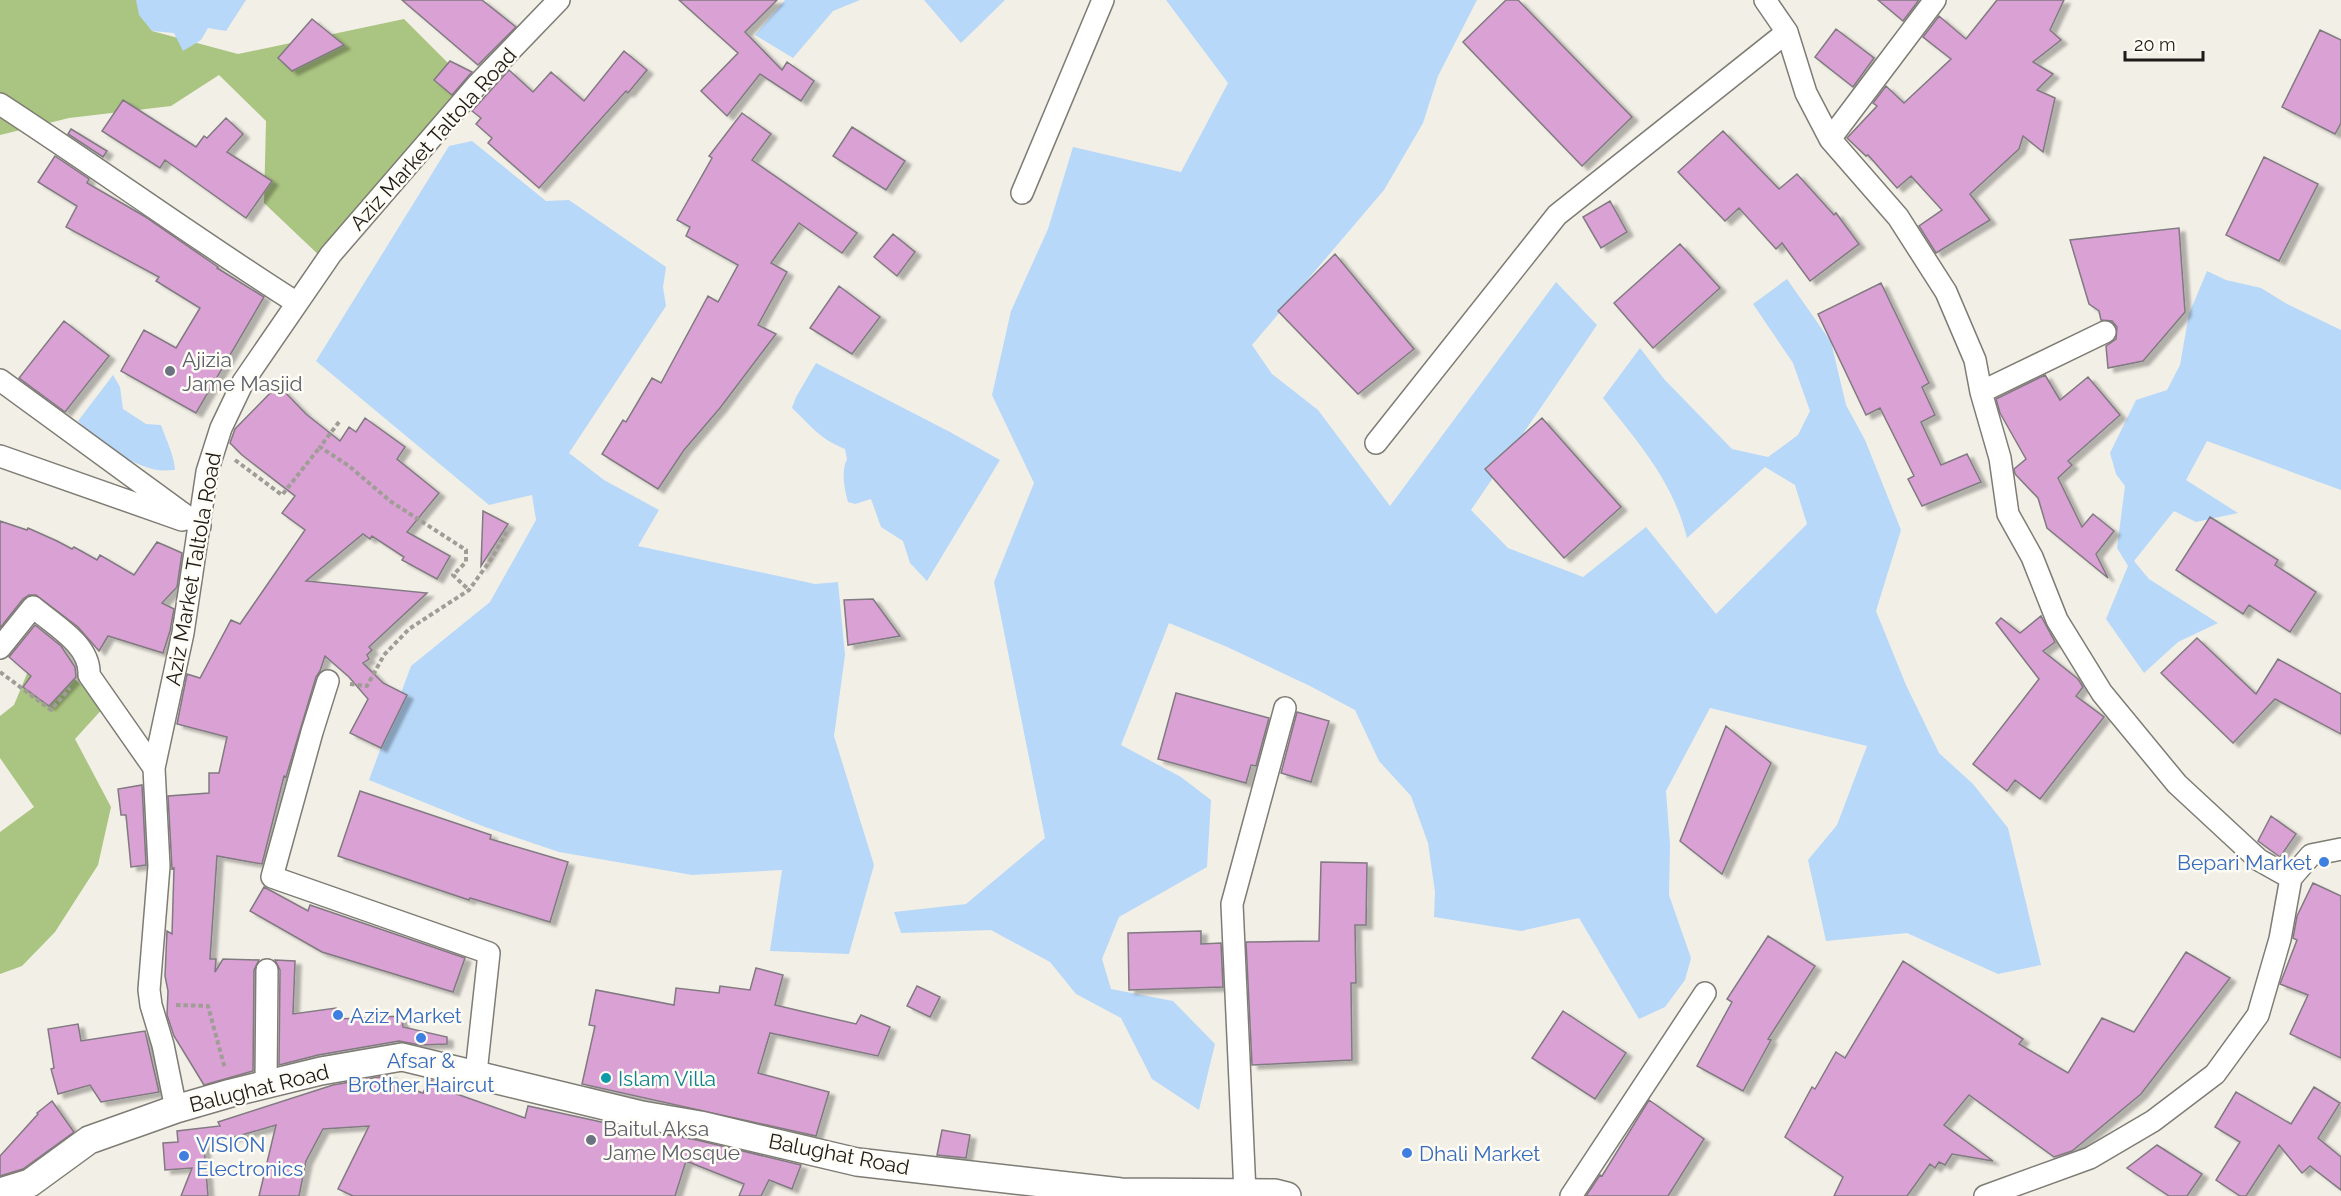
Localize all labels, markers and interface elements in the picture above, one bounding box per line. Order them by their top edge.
scale bar [2125,24,2203,62]
text: 20 m [2134,34,2176,55]
street label: Aziz Market Taltola Road [345,43,521,235]
place label: Ajizia Jame Masjid [182,347,303,396]
marker: Ajizia Jame Masjid [163,364,177,378]
street label: Aziz Market Taltola Road [160,450,226,688]
place label: Bepari Market [2177,850,2312,875]
marker: Bepari Market [2317,855,2331,869]
place label: Aziz Market [350,1003,462,1028]
marker: Aziz Market [331,1008,345,1022]
marker: Afsar & Brother Haircut [414,1031,428,1045]
place label: Afsar & Brother Haircut [348,1048,494,1097]
street label: Balughat Road [187,1059,331,1117]
place label: Islam Villa [618,1066,716,1091]
marker: Islam Villa [599,1071,613,1085]
place label: Baitul Aksa Jame Mosque [603,1116,740,1165]
street label: Balughat Road [766,1128,912,1180]
place label: VISION Electronics [196,1132,303,1181]
marker: Baitul Aksa Jame Mosque [584,1133,598,1147]
place label: Dhali Market [1419,1141,1540,1166]
marker: Dhali Market [1400,1146,1414,1160]
marker: VISION Electronics [177,1149,191,1163]

